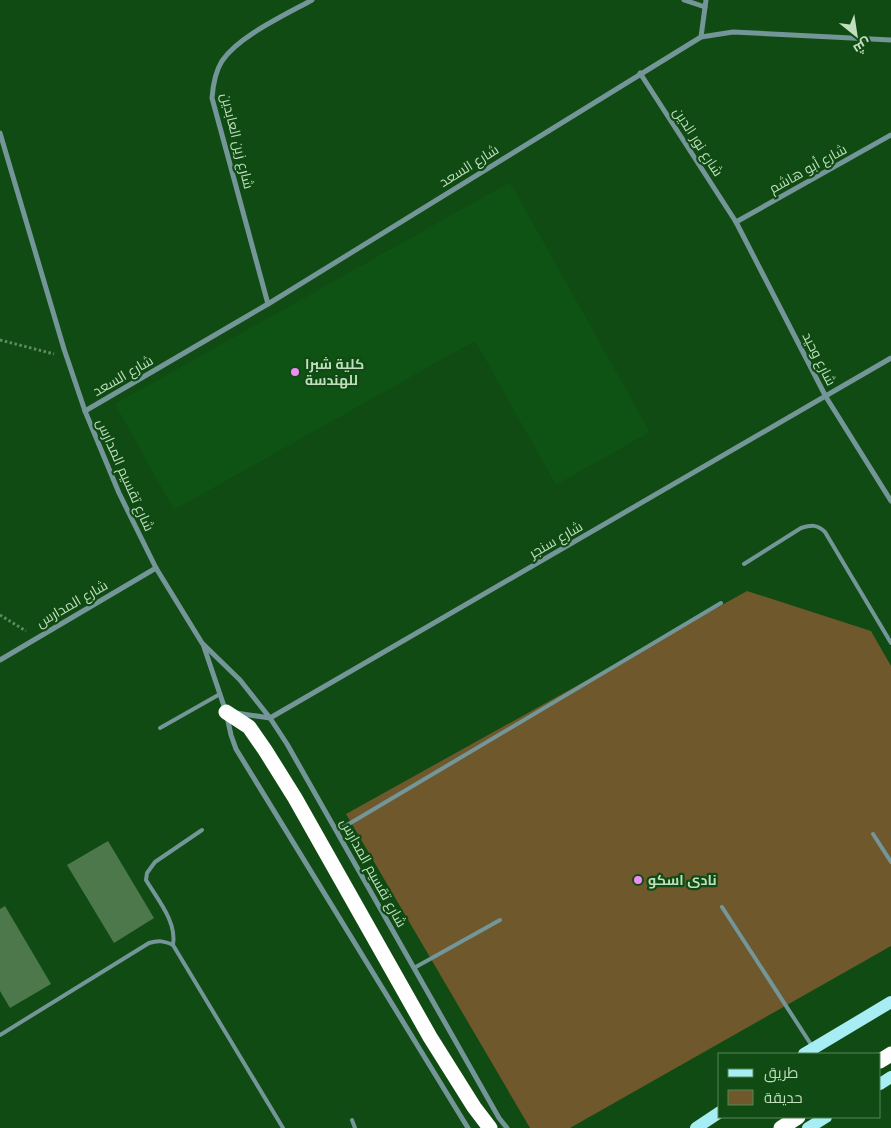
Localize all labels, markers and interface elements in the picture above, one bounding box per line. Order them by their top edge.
north arrow [831,10,881,60]
text: ش [850,34,874,58]
street label: شارع زين العابدين [217,91,257,191]
street label: شارع نور الدين [669,104,727,180]
street label: شارع أبو هاشم [766,140,850,198]
street label: شارع السعد [436,141,502,191]
street label: شارع وحيد [798,329,840,389]
street label: شارع السعد [90,352,156,400]
place label: كلية شبرا للهندسة [305,356,364,389]
marker: كلية شبرا للهندسة [289,366,301,378]
street label: شارع تقسيم المدارس [92,416,157,534]
street label: شارع سنجر [525,518,586,563]
street label: شارع المدارس [33,577,111,631]
street label: شارع تقسيم المدارس [335,816,410,931]
place label: نادى اسكو [648,872,717,889]
marker: نادى اسكو [632,874,644,886]
legend [718,1053,881,1118]
text: طريق [764,1064,798,1083]
text: حديقة [764,1089,803,1107]

